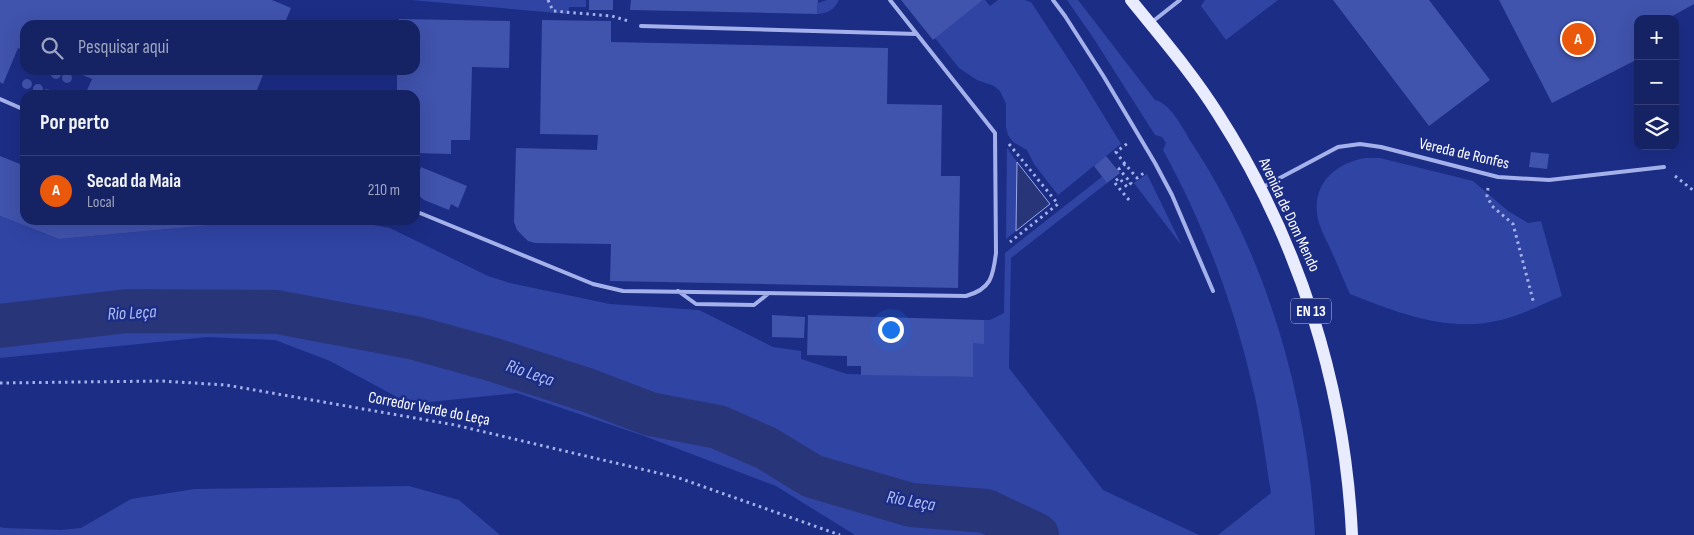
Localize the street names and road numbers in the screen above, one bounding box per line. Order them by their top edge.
street label: Vereda de Ronfes [1417,134,1511,174]
street label: Avenida de Dom Mendo [1254,154,1324,275]
road number: EN 13 [1291,298,1331,324]
street label: Corredor Verde do Leça [367,388,491,430]

